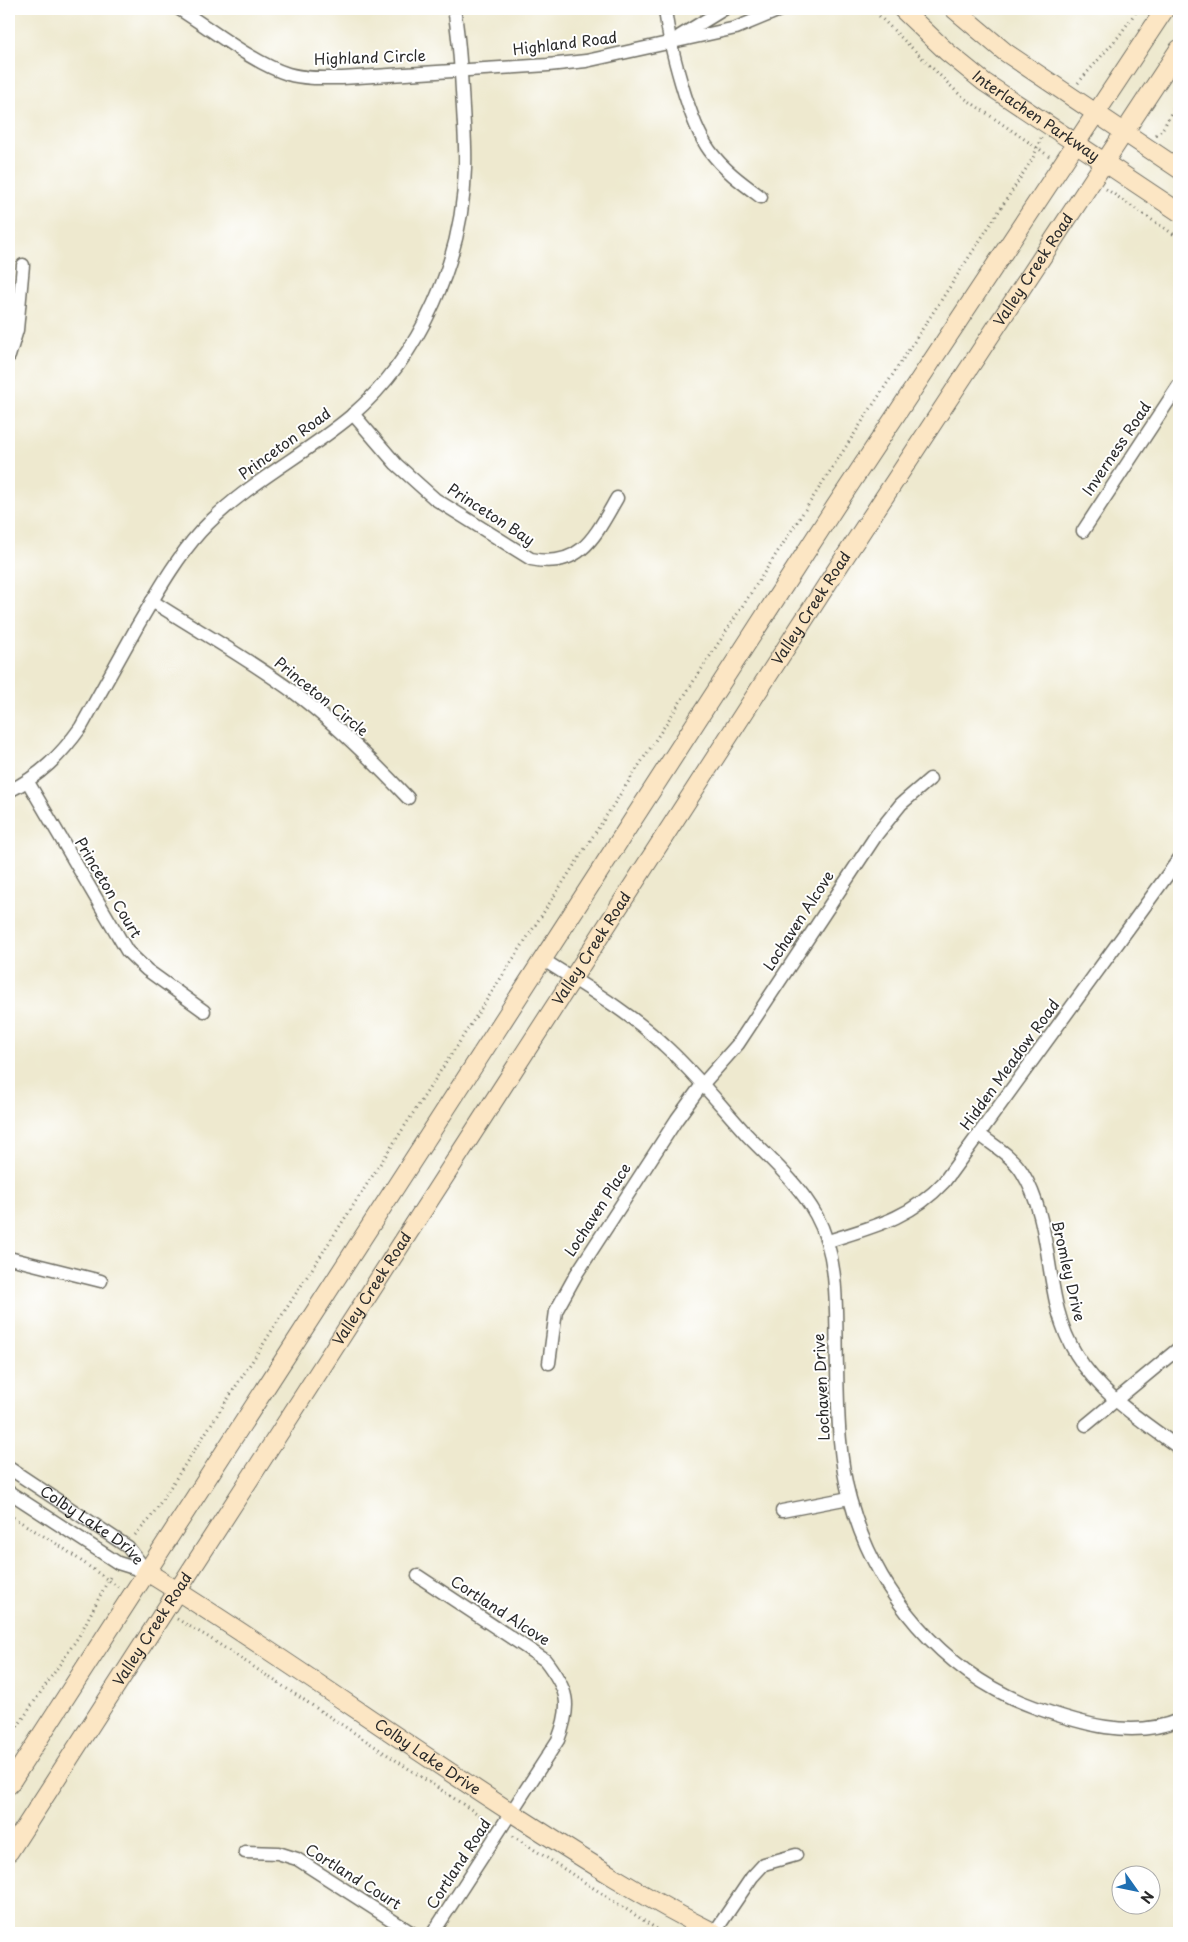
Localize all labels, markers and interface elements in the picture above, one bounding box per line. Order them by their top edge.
street label: Highland Road [511,25,618,60]
street label: Highland Circle [314,43,426,70]
street label: Interlachen Parkway [968,64,1105,166]
street label: Valley Creek Road [987,208,1078,330]
street label: Inverness Road [1076,396,1156,500]
street label: Princeton Road [233,401,335,484]
street label: Princeton Bay [444,477,540,551]
street label: Valley Creek Road [765,546,856,669]
street label: Princeton Circle [270,651,374,741]
street label: Princeton Court [70,833,148,942]
street label: Lochaven Alcove [757,866,839,975]
street label: Valley Creek Road [545,887,636,1009]
street label: Hidden Meadow Road [953,994,1064,1134]
street label: Lochaven Place [558,1158,636,1261]
street label: Bromley Drive [1047,1218,1092,1323]
street label: Valley Creek Road [326,1227,416,1350]
street label: Lochaven Drive [806,1333,835,1441]
street label: Colby Lake Drive [36,1479,151,1569]
street label: Valley Creek Road [106,1567,197,1690]
street label: Cortland Alcove [446,1569,555,1651]
street label: Colby Lake Drive [370,1712,486,1800]
street label: Cortland Road [420,1813,496,1913]
street label: Cortland Court [301,1837,406,1914]
north arrow [1110,1864,1160,1914]
text: N [1135,1887,1159,1908]

